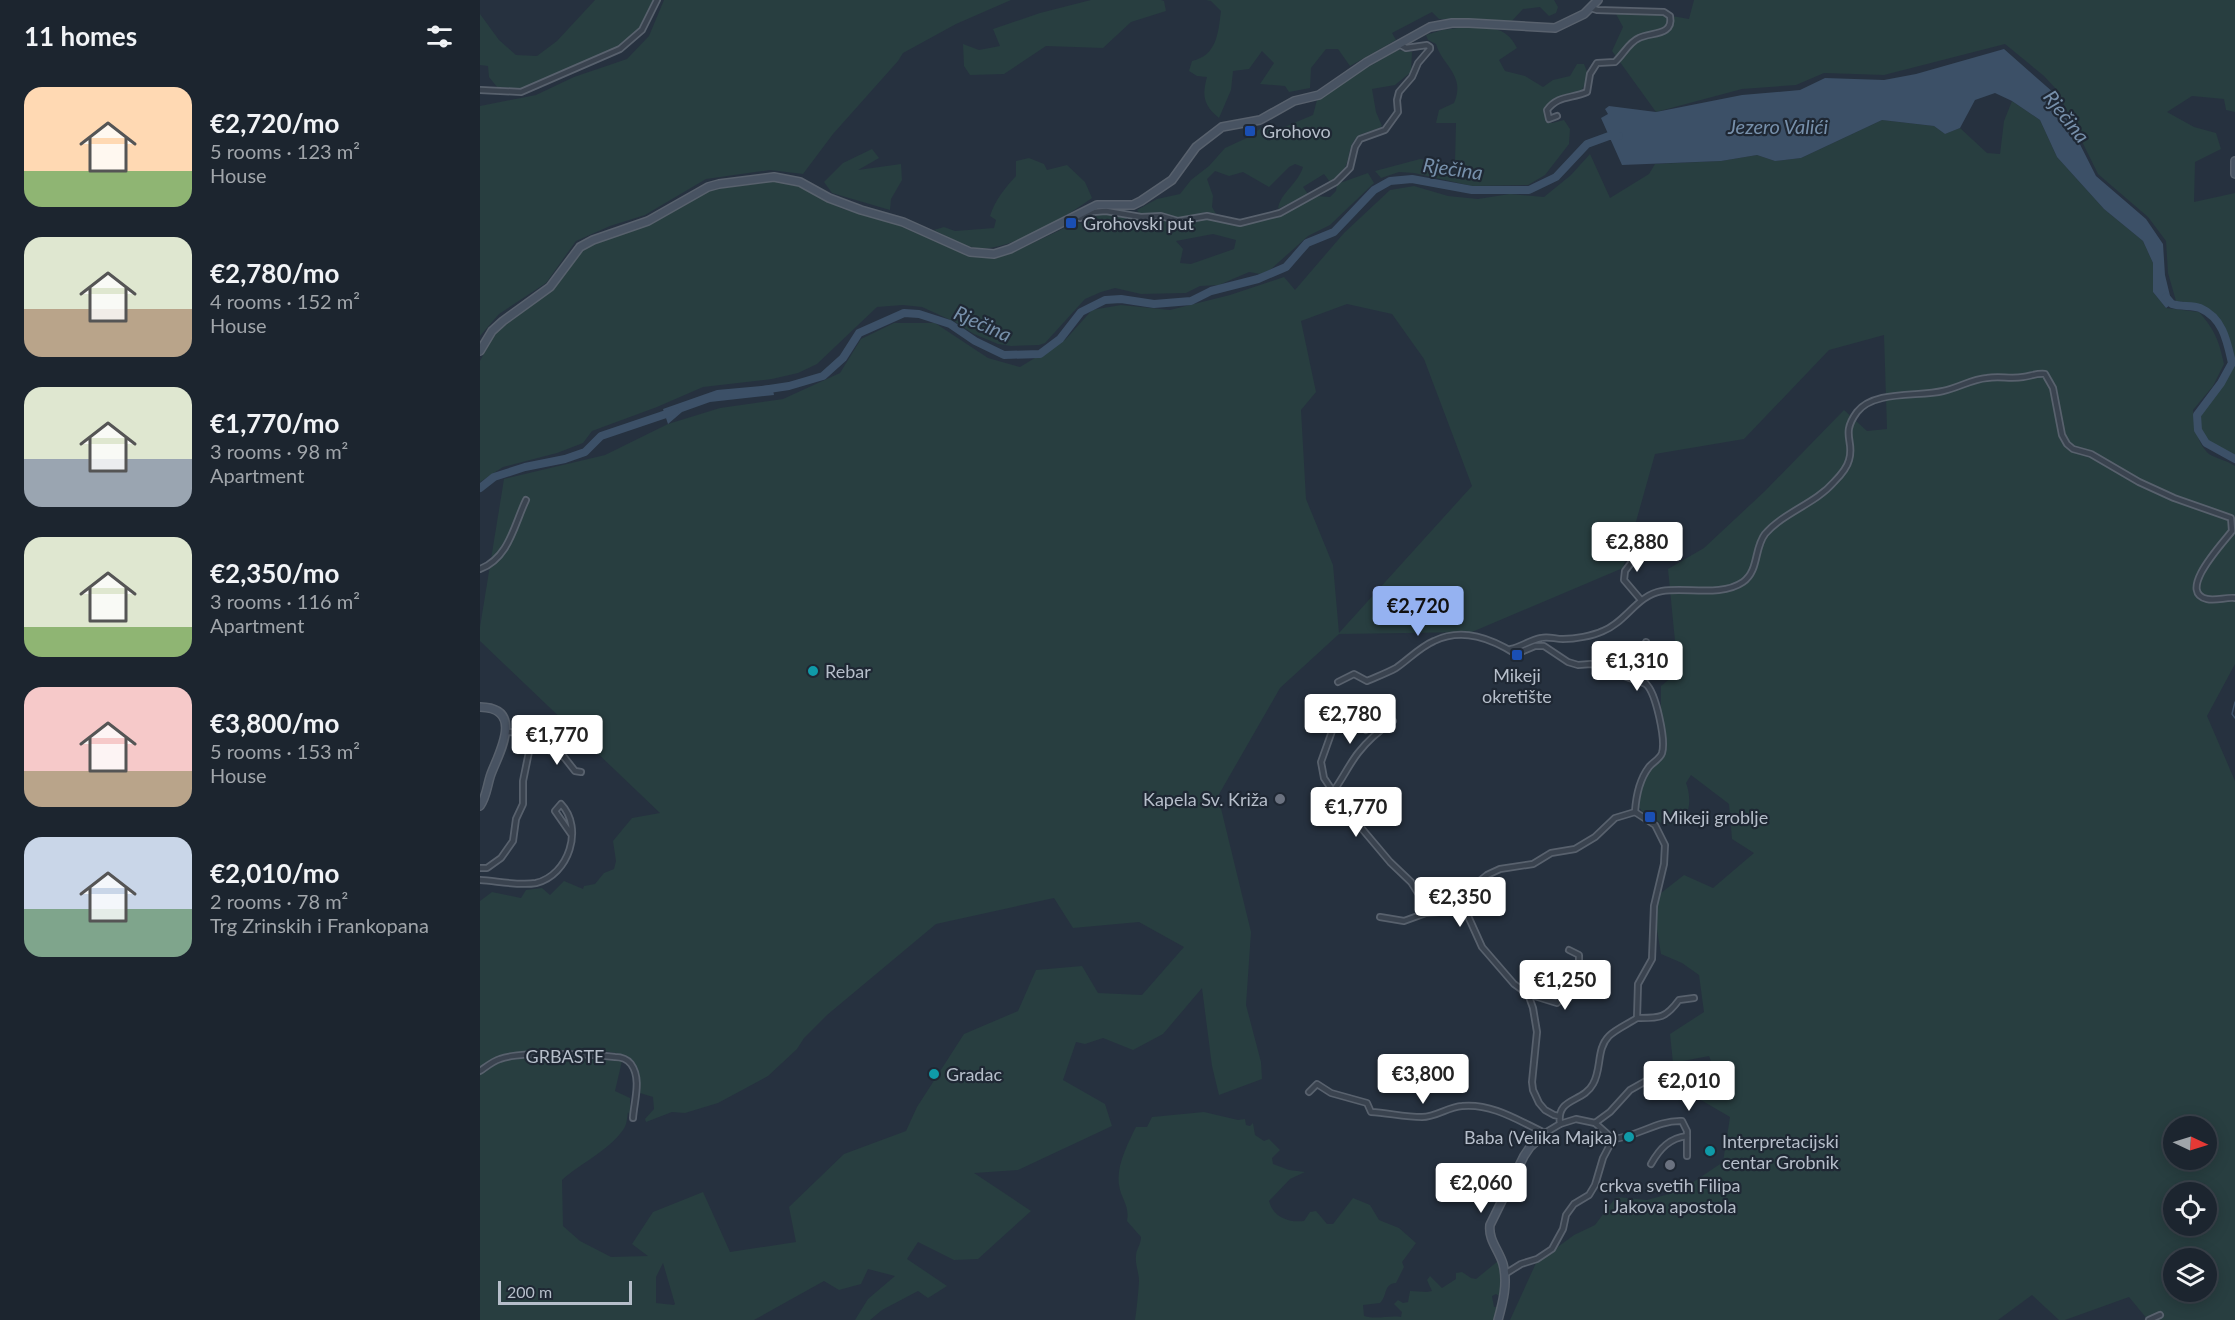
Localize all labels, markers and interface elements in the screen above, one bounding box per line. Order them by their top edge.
text: 11 homes [24,20,137,52]
icon: filters [423,20,456,53]
water label: Rječina [2039,85,2095,147]
text: €2,720/mo [210,107,340,139]
icon: home [72,111,144,183]
water label: Jezero Valići [1727,114,1828,138]
place label: Grohovo [1262,120,1331,142]
marker: Grohovo [1243,124,1257,138]
text: 5 rooms · 123 m² [210,139,360,163]
water label: Rječina [1422,152,1484,184]
text: House [210,163,267,187]
place label: Grohovski put [1083,212,1194,234]
marker: Grohovski put [1064,216,1078,230]
text: €2,780/mo [210,257,340,289]
icon: home [72,261,144,333]
text: 4 rooms · 152 m² [210,289,360,313]
water label: Rječina [951,300,1015,346]
text: House [210,313,267,337]
text: €1,770/mo [210,407,340,439]
icon: home [72,411,144,483]
text: 3 rooms · 98 m² [210,439,348,463]
text: Apartment [210,463,304,487]
pin: €2,880 [1588,522,1686,573]
text: €2,880 [1606,529,1668,553]
text: €2,350/mo [210,557,340,589]
icon: home [72,561,144,633]
pin: €2,720 [1369,586,1467,637]
text: 3 rooms · 116 m² [210,589,360,613]
text: €2,720 [1387,593,1449,617]
text: Apartment [210,613,304,637]
pin: €1,310 [1588,641,1686,692]
marker: Mikeji okretište [1510,648,1524,662]
text: €1,310 [1606,648,1668,672]
place label: Rebar [825,660,871,682]
marker: Rebar [806,664,820,678]
place label: Mikeji okretište [1482,664,1552,707]
pin: €2,780 [1301,694,1399,745]
text: €2,780 [1319,701,1381,725]
text: €3,800/mo [210,707,340,739]
icon: home [72,711,144,783]
pin: €1,770 [508,715,606,766]
text: €1,770 [526,722,588,746]
text: 5 rooms · 153 m² [210,739,360,763]
text: House [210,763,267,787]
pin: €1,770 [1307,787,1405,838]
place label: Kapela Sv. Križa [1143,788,1268,810]
marker: Kapela Sv. Križa [1273,792,1287,806]
text: €1,770 [1325,794,1387,818]
place label: Mikeji groblje [1662,806,1768,828]
marker: Mikeji groblje [1643,810,1657,824]
text: €2,010/mo [210,857,340,889]
icon: home [72,861,144,933]
pin: €2,350 [1411,877,1509,928]
text: €2,350 [1429,884,1491,908]
text: 2 rooms · 78 m² [210,889,348,913]
text: Trg Zrinskih i Frankopana [210,913,429,937]
pin: €1,250 [1516,960,1614,1011]
text: €1,250 [1534,967,1596,991]
street label: GRBASTE [526,1045,604,1067]
pin: €3,800 [1374,1054,1472,1105]
text: €3,800 [1392,1061,1454,1085]
pin: €2,010 [1640,1061,1738,1112]
place label: Gradac [946,1063,1002,1085]
marker: Gradac [927,1067,941,1081]
text: €2,010 [1658,1068,1720,1092]
north arrow [2163,1116,2217,1170]
map controls [2163,1116,2217,1302]
place label: Baba (Velika Majka) [1464,1126,1617,1148]
marker: Baba (Velika Majka) [1622,1130,1636,1144]
place label: Interpretacijski centar Grobnik [1722,1130,1840,1173]
marker: Interpretacijski centar Grobnik [1703,1144,1717,1158]
marker: crkva svetih Filipa i Jakova apostola [1663,1158,1677,1172]
pin: €2,060 [1432,1163,1530,1214]
text: €2,060 [1450,1170,1512,1194]
place label: crkva svetih Filipa i Jakova apostola [1600,1174,1740,1217]
button: locate [2163,1182,2217,1236]
button: layers [2163,1248,2217,1302]
scale bar [498,1278,632,1306]
text: 200 m [507,1282,552,1301]

